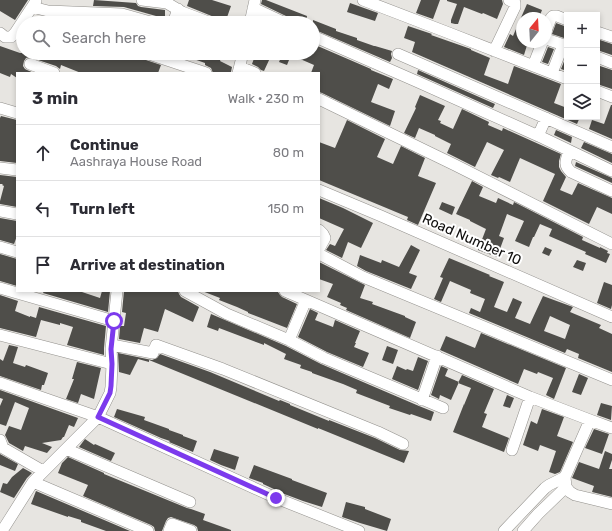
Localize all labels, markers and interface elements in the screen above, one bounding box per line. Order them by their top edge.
north arrow [516,12,552,48]
map controls [564,12,600,120]
button: + [564,12,600,48]
search box [16,16,320,60]
icon: search [30,27,52,49]
text: Search here [62,29,146,47]
button: − [564,48,600,84]
button: layers [564,84,600,120]
text: 3 min [32,88,78,108]
text: Walk · 230 m [228,91,304,106]
text: Continue [70,136,139,154]
icon: ahead [32,142,54,164]
text: 80 m [273,145,304,160]
text: Aashraya House Road [70,154,202,169]
icon: left [32,198,54,220]
text: Turn left [70,200,135,218]
text: 150 m [268,201,304,216]
street label: Road Number 10 [420,210,524,269]
icon: arrive [32,254,54,276]
text: Arrive at destination [70,256,225,274]
route start [105,312,123,330]
route end [267,489,285,507]

